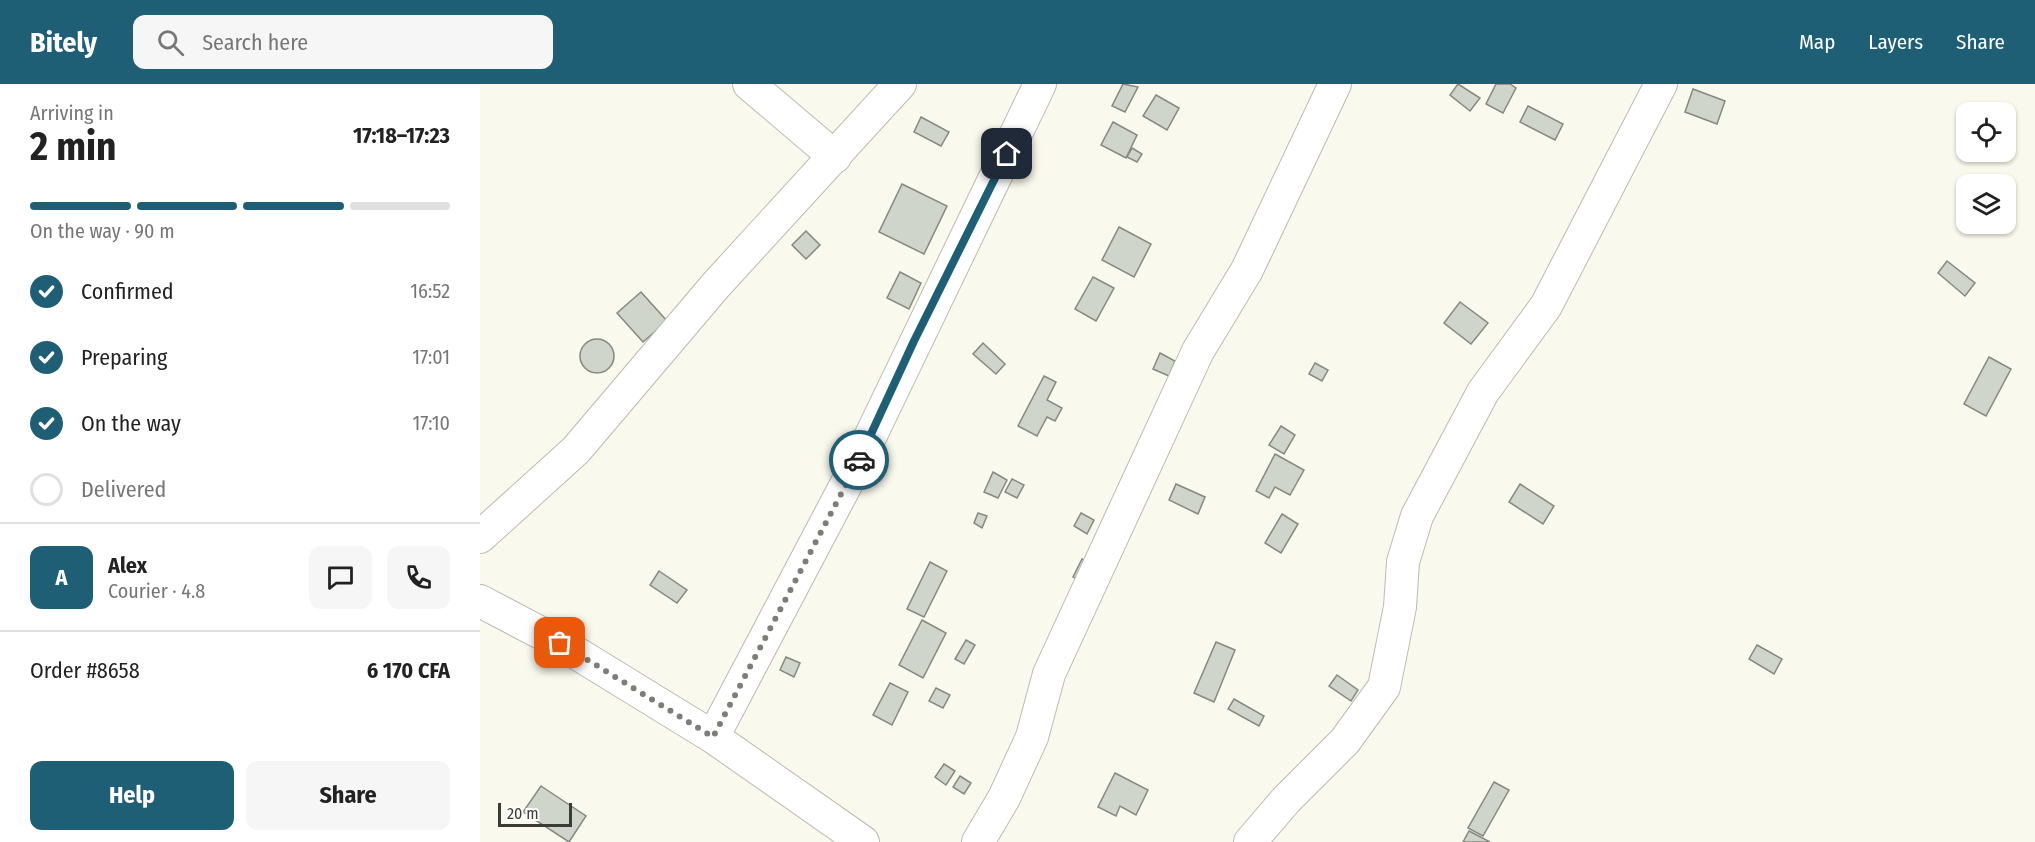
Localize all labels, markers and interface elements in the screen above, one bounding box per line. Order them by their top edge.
search box [133,15,553,69]
text: Bitely [30,26,97,59]
icon: search [154,26,187,59]
text: Search here [202,29,308,56]
text: Map [1799,29,1835,55]
text: Layers [1868,29,1923,55]
text: Share [1956,29,2005,55]
text: Arriving in [30,101,114,125]
map controls [1956,102,2016,234]
button: locate [1956,102,2016,162]
text: 17:18–17:23 [353,122,450,149]
text: 2 min [30,124,116,170]
pin [981,128,1032,179]
icon: home [990,137,1023,170]
button: layers [1956,174,2016,234]
text: On the way · 90 m [30,219,175,243]
icon: check [30,275,63,308]
text: Confirmed [81,278,174,305]
text: 16:52 [410,279,450,303]
icon: check [30,341,63,374]
text: Preparing [81,344,167,371]
text: 17:01 [412,345,450,369]
icon: check [30,407,63,440]
text: On the way [81,410,181,437]
text: 17:10 [412,411,450,435]
courier [829,430,889,490]
icon: car [843,444,876,477]
text: Delivered [81,476,166,503]
button: chat [309,546,372,609]
button: phone [387,546,450,609]
text: Alex [108,552,147,579]
text: A [56,564,67,591]
text: Courier · 4.8 [108,579,205,603]
pin [534,617,585,668]
icon: bag [543,626,576,659]
text: Order #8658 [30,657,140,684]
text: 6 170 CFA [367,657,450,684]
button: Help [30,761,234,830]
button: Share [246,761,450,830]
scale bar [498,800,572,828]
text: 20 m [507,804,538,823]

